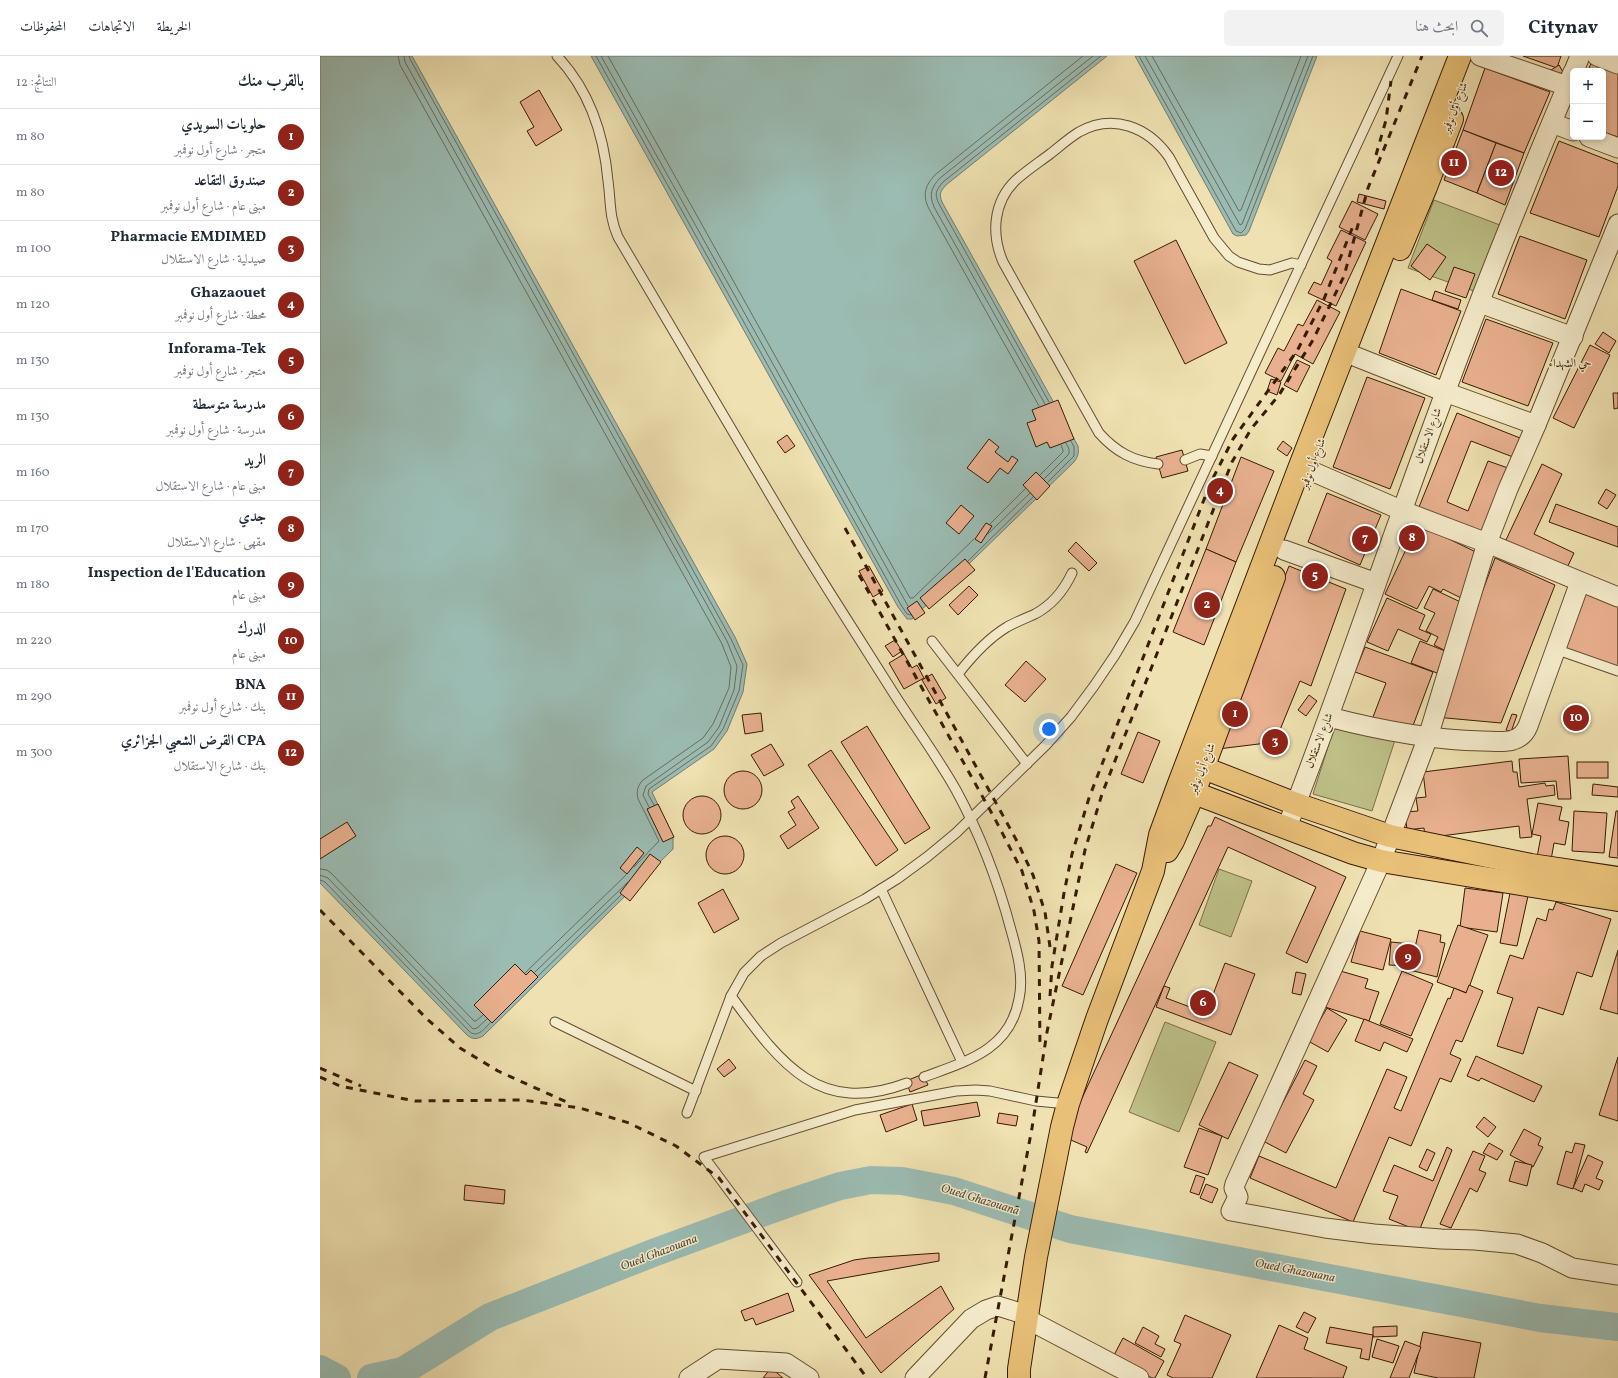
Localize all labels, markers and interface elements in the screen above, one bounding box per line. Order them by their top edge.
search box [1224,10,1504,46]
text: Citynav [1528,15,1598,41]
text: ابحث هنا [1415,17,1458,38]
icon: search [1468,17,1490,39]
text: المحفوظات [20,18,66,37]
text: الاتجاهات [88,18,135,37]
text: الخريطة [157,18,191,37]
map controls [1570,68,1606,140]
button: + [1570,68,1606,104]
text: بالقرب منك [238,70,304,93]
text: النتائج: 12 [16,74,57,92]
street label: شارع أول نوفمبر [1438,80,1473,137]
button: − [1570,104,1606,140]
text: حلويات السويدي [181,115,266,136]
text: 80 m [16,128,45,146]
text: 1 [288,128,294,146]
text: متجر · شارع أول نوفمبر [175,142,266,160]
pin: 11 [1441,148,1467,178]
pin: 12 [1488,158,1514,188]
text: صندوق التقاعد [194,171,266,192]
text: 80 m [16,184,45,202]
text: 2 [288,184,294,202]
text: مبنى عام · شارع أول نوفمبر [161,198,266,216]
text: Pharmacie EMDIMED [110,227,266,248]
text: 100 m [16,240,51,258]
text: 3 [288,240,294,258]
text: صيدلية · شارع الاستقلال [161,251,266,269]
text: Ghazaouet [190,283,266,304]
text: 120 m [16,296,50,314]
text: 4 [287,296,295,314]
text: محطة · شارع أول نوفمبر [175,307,266,325]
text: Inforama-Tek [168,339,266,360]
text: 130 m [16,352,49,370]
text: 5 [288,352,294,370]
district label: حي الشهداء [1548,356,1592,373]
text: متجر · شارع أول نوفمبر [175,363,266,381]
text: مدرسة متوسطة [193,395,266,416]
street label: شارع الاستقلال [1412,406,1447,466]
text: 130 m [16,408,49,426]
text: 6 [287,408,295,426]
text: مدرسة · شارع أول نوفمبر [167,422,266,440]
street label: شارع أول نوفمبر [1296,436,1331,493]
text: الريد [244,451,266,472]
text: 160 m [16,464,50,482]
text: 7 [288,464,294,482]
pin: 4 [1207,476,1233,506]
text: مبنى عام · شارع الاستقلال [155,478,266,496]
text: جدي [238,507,266,528]
text: 170 m [16,520,49,538]
text: 8 [287,520,295,538]
pin: 8 [1399,523,1425,553]
pin: 7 [1352,524,1378,554]
text: مقهى · شارع الاستقلال [167,534,266,552]
pin: 5 [1302,561,1328,591]
text: Inspection de l'Education [88,563,266,584]
text: 180 m [16,576,50,594]
text: 9 [287,576,295,594]
text: مبنى عام [232,587,266,605]
pin: 2 [1194,590,1220,620]
text: الدرك [237,619,266,640]
text: 220 m [16,632,52,650]
text: 10 [284,632,298,650]
text: مبنى عام [232,646,266,664]
text: BNA [235,675,266,696]
text: 290 m [16,688,52,706]
text: 11 [286,688,296,706]
text: بنك · شارع أول نوفمبر [179,699,266,717]
pin: 1 [1222,699,1248,729]
pin: 10 [1563,703,1589,733]
street label: شارع الاستقلال [1303,711,1338,771]
your location [1039,719,1059,739]
pin: 3 [1262,727,1288,757]
text: CPA القرض الشعبي الجزائري [121,731,266,752]
street label: شارع أول نوفمبر [1184,741,1220,798]
text: 300 m [16,744,52,762]
text: 12 [285,744,297,762]
text: بنك · شارع الاستقلال [174,758,266,776]
pin: 9 [1395,942,1421,972]
pin: 6 [1190,988,1216,1018]
water label: Oued Ghazouana [939,1180,1021,1220]
water label: Oued Ghazouana [618,1231,700,1275]
water label: Oued Ghazouana [1254,1255,1337,1287]

